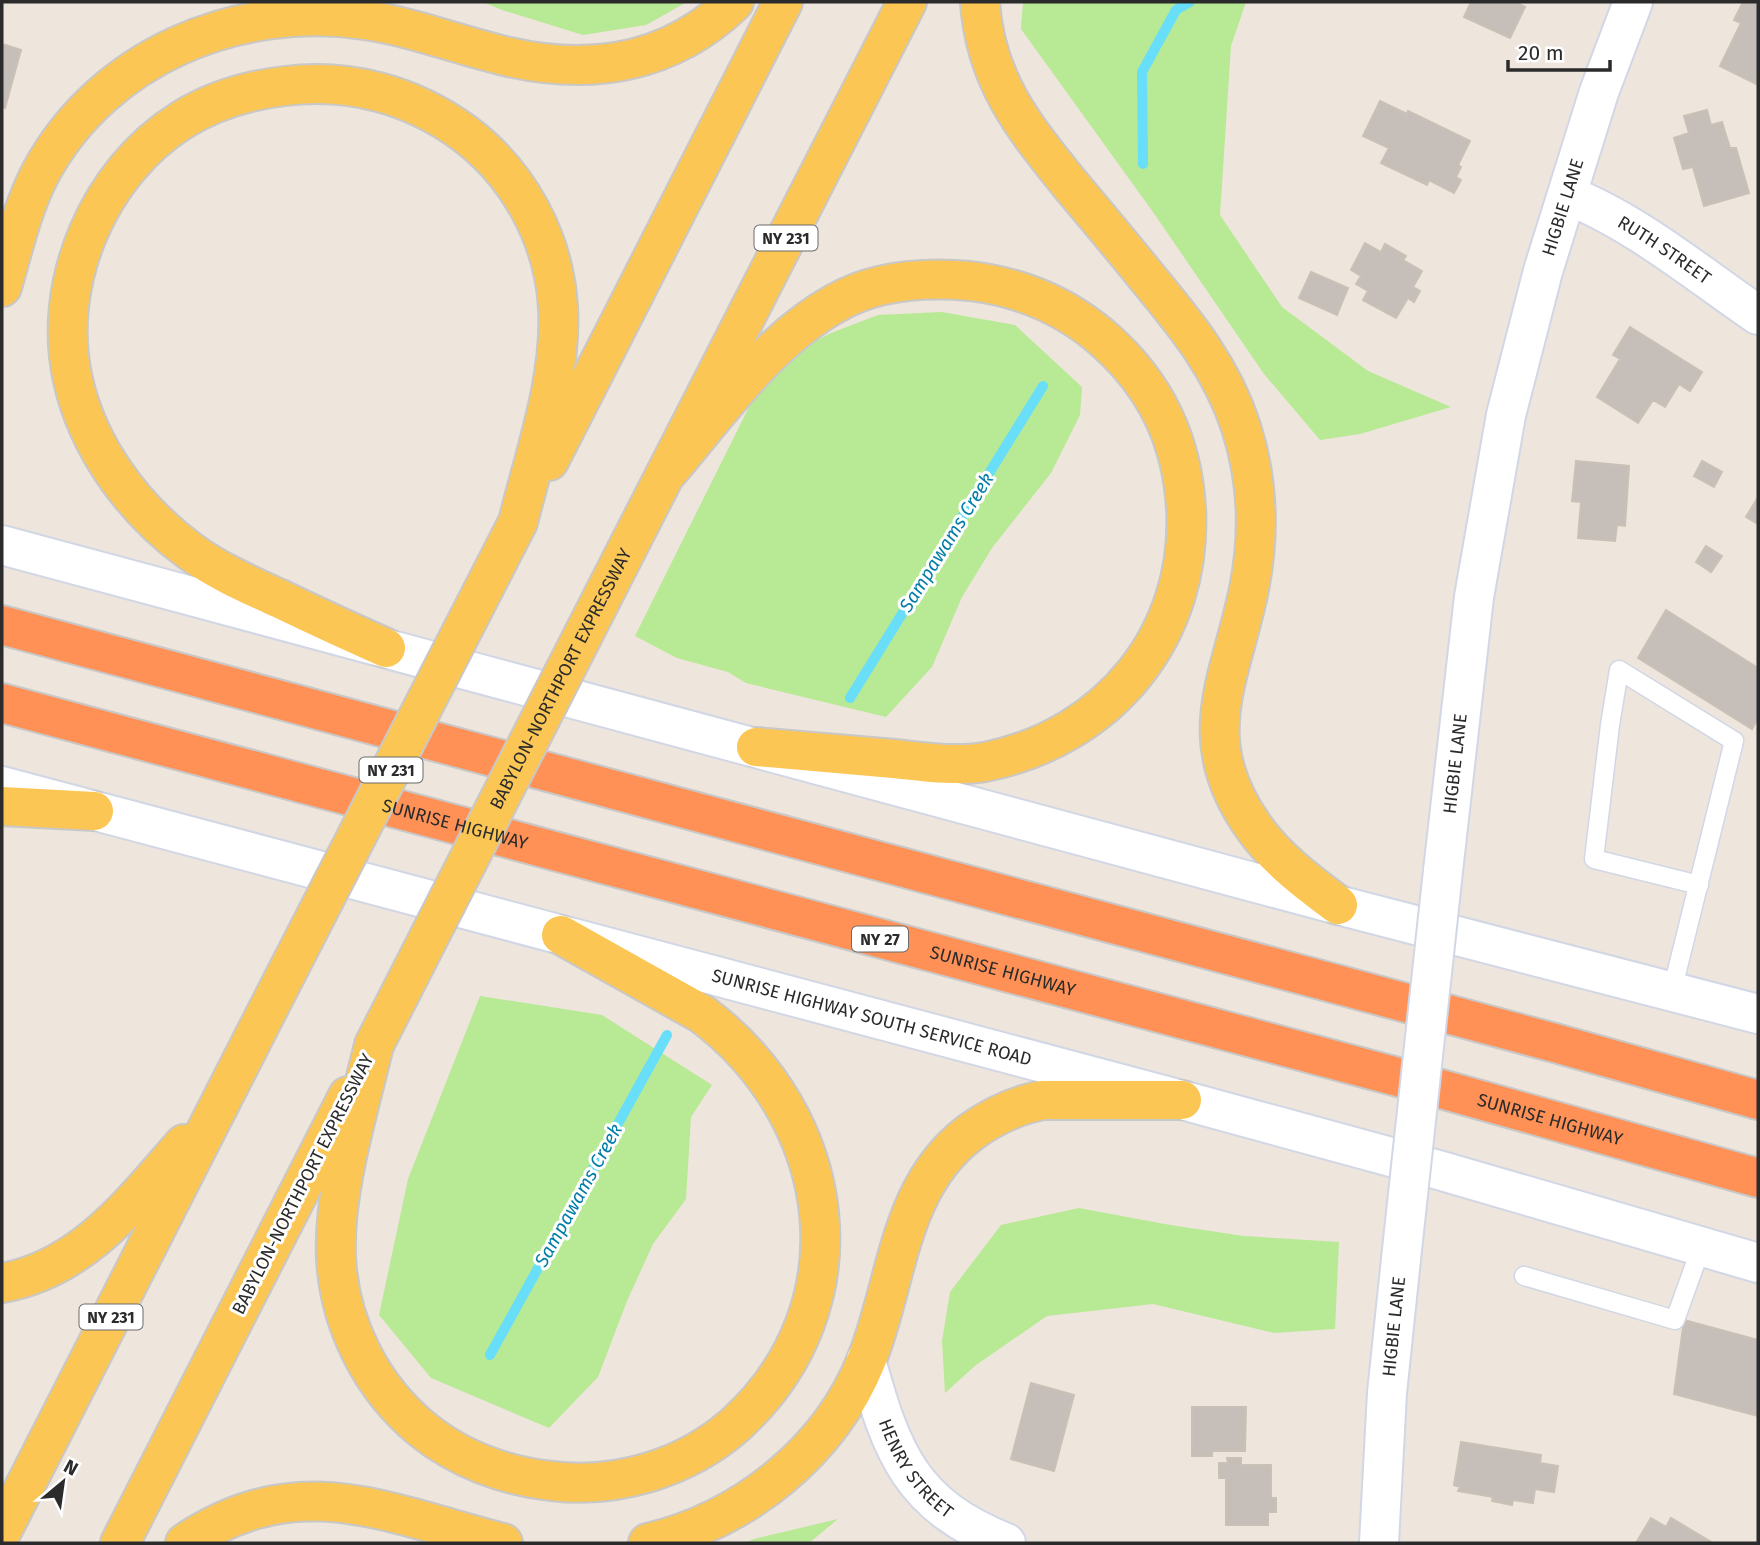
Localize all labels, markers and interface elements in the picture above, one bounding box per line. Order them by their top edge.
scale bar [1508,28,1610,72]
text: 20 m [1518,40,1564,66]
street label: HIGBIE LANE [1537,156,1588,259]
street label: RUTH STREET [1614,211,1716,289]
road number: NY 231 [754,226,818,250]
water label: Sampawams Creek [894,468,999,617]
street label: BABYLON-NORTHPORT EXPRESSWAY [485,545,636,813]
street label: HIGBIE LANE [1439,712,1472,815]
road number: NY 231 [360,758,422,782]
street label: SUNRISE HIGHWAY [380,794,530,854]
road number: NY 27 [852,926,908,951]
street label: SUNRISE HIGHWAY [927,941,1078,1001]
street label: SUNRISE HIGHWAY SOUTH SERVICE ROAD [709,964,1034,1071]
street label: BABYLON-NORTHPORT EXPRESSWAY [227,1050,379,1318]
street label: SUNRISE HIGHWAY [1475,1089,1625,1150]
water label: Sampawams Creek [529,1120,627,1272]
street label: HIGBIE LANE [1378,1275,1410,1378]
road number: NY 231 [80,1304,142,1330]
street label: HENRY STREET [874,1416,958,1523]
north arrow [28,1447,98,1517]
text: N [60,1454,82,1481]

